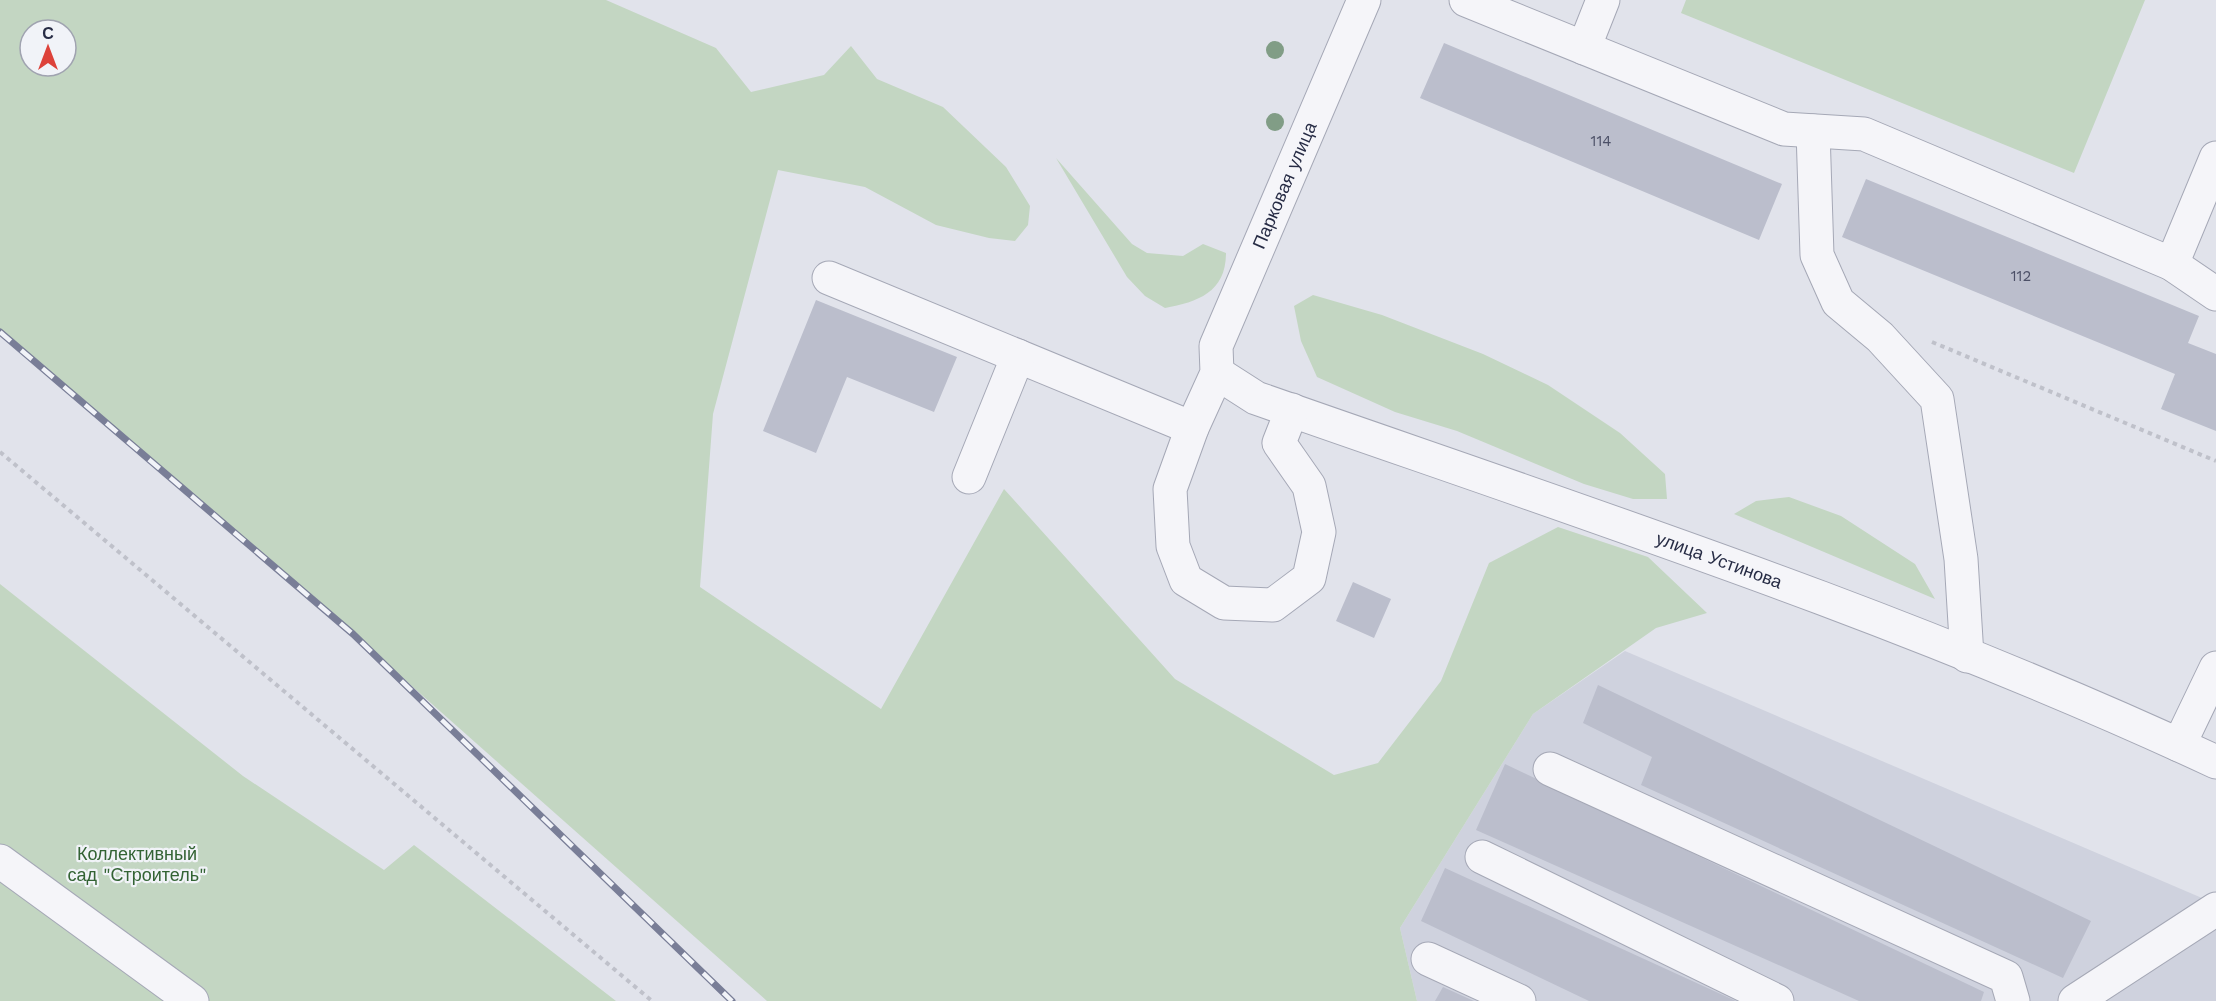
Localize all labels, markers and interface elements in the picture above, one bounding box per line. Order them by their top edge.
north arrow [18,18,78,78]
text: С [42,24,54,43]
street label: Парковая улица [1248,118,1321,252]
house number: 114 [1591,132,1611,150]
house number: 112 [2011,267,2031,285]
street label: улица Устинова [1653,527,1786,593]
park label: Коллективный сад "Строитель" [68,843,206,885]

